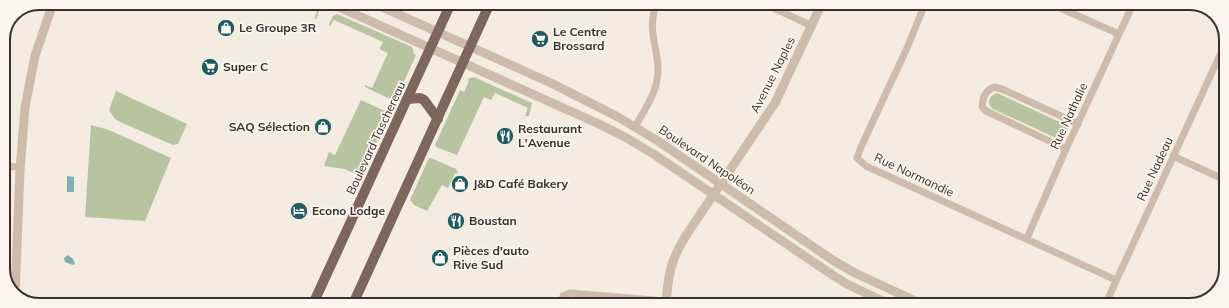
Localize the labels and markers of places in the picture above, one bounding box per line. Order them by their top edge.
shop icon: Le Groupe 3R [216,18,236,38]
place label: Le Groupe 3R [239,20,317,35]
place label: Le Centre Brossard [553,24,607,53]
supermarket icon: Le Centre Brossard [530,29,550,49]
supermarket icon: Super C [200,57,220,77]
place label: Super C [223,59,268,74]
shop icon: SAQ Sélection [313,117,333,137]
place label: SAQ Sélection [229,119,310,134]
place label: Restaurant L'Avenue [518,121,582,150]
restaurant icon: Restaurant L'Avenue [495,126,515,146]
shop icon: J&D Café Bakery [450,174,470,194]
place label: J&D Café Bakery [473,176,568,191]
hotel icon: Econo Lodge [289,201,309,221]
place label: Econo Lodge [312,203,385,218]
restaurant icon: Boustan [446,211,466,231]
place label: Boustan [469,213,517,228]
place label: Pièces d'auto Rive Sud [453,243,529,272]
shop icon: Pièces d'auto Rive Sud [430,248,450,268]

